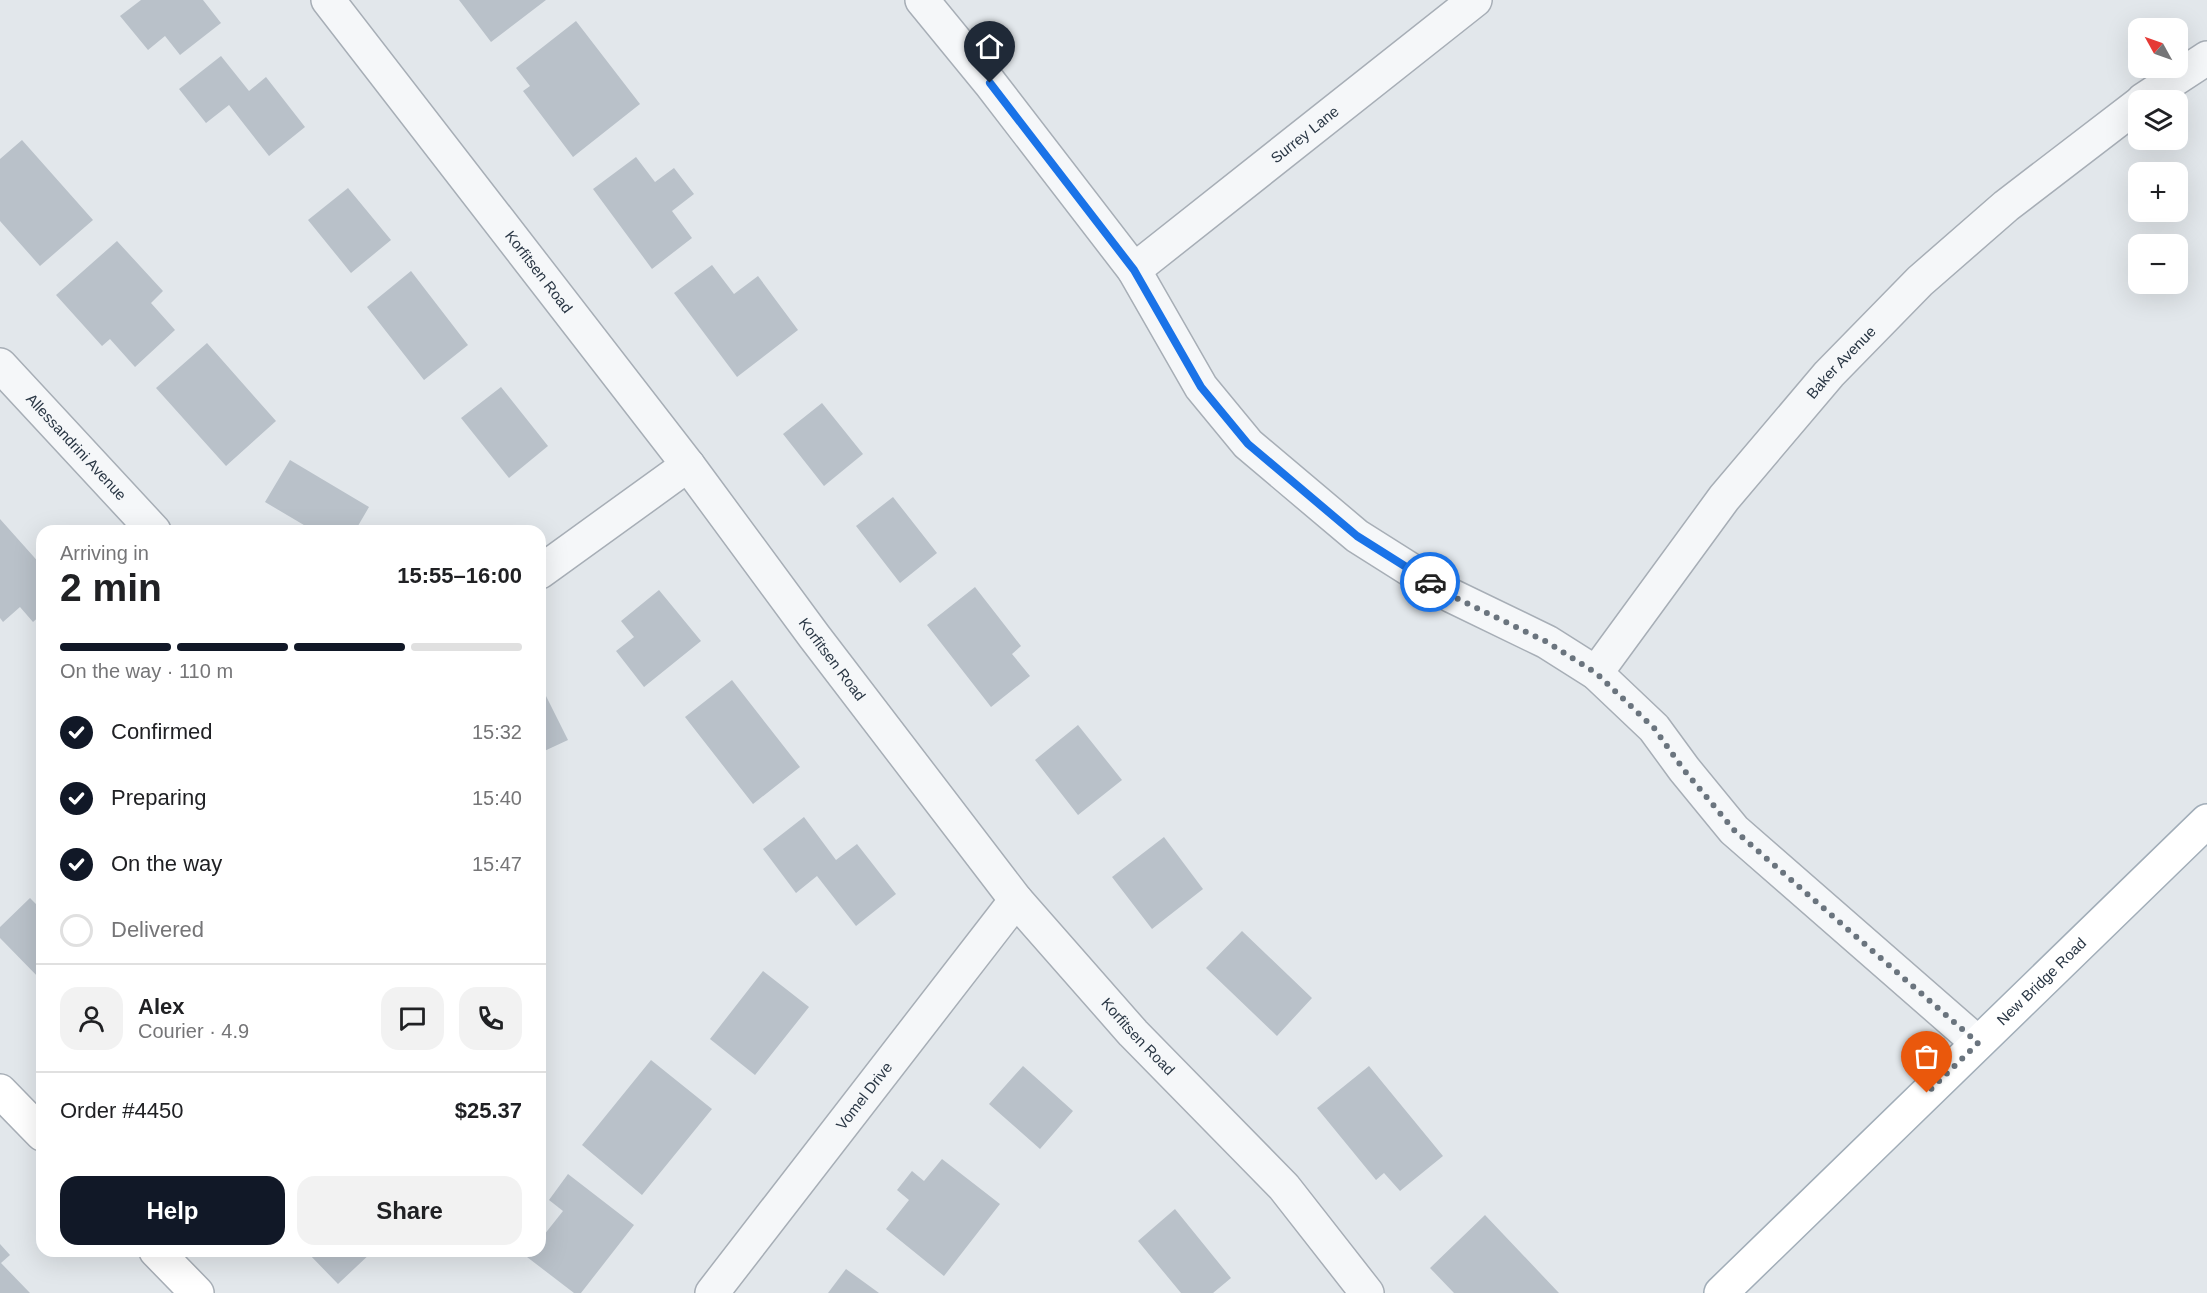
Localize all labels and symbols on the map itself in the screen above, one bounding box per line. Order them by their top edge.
north arrow [2128,18,2188,78]
pin [964,21,1015,83]
street label: Surrey Lane [1267,102,1342,166]
street label: Korfitsen Road [502,227,576,316]
street label: Baker Avenue [1803,322,1879,402]
street label: Allessandrini Avenue [23,390,130,504]
courier [1400,552,1460,612]
street label: Korfitsen Road [796,614,869,704]
street label: New Bridge Road [1993,934,2089,1028]
street label: Korfitsen Road [1098,994,1178,1078]
pin [1901,1031,1952,1093]
street label: Vomel Drive [832,1059,895,1133]

